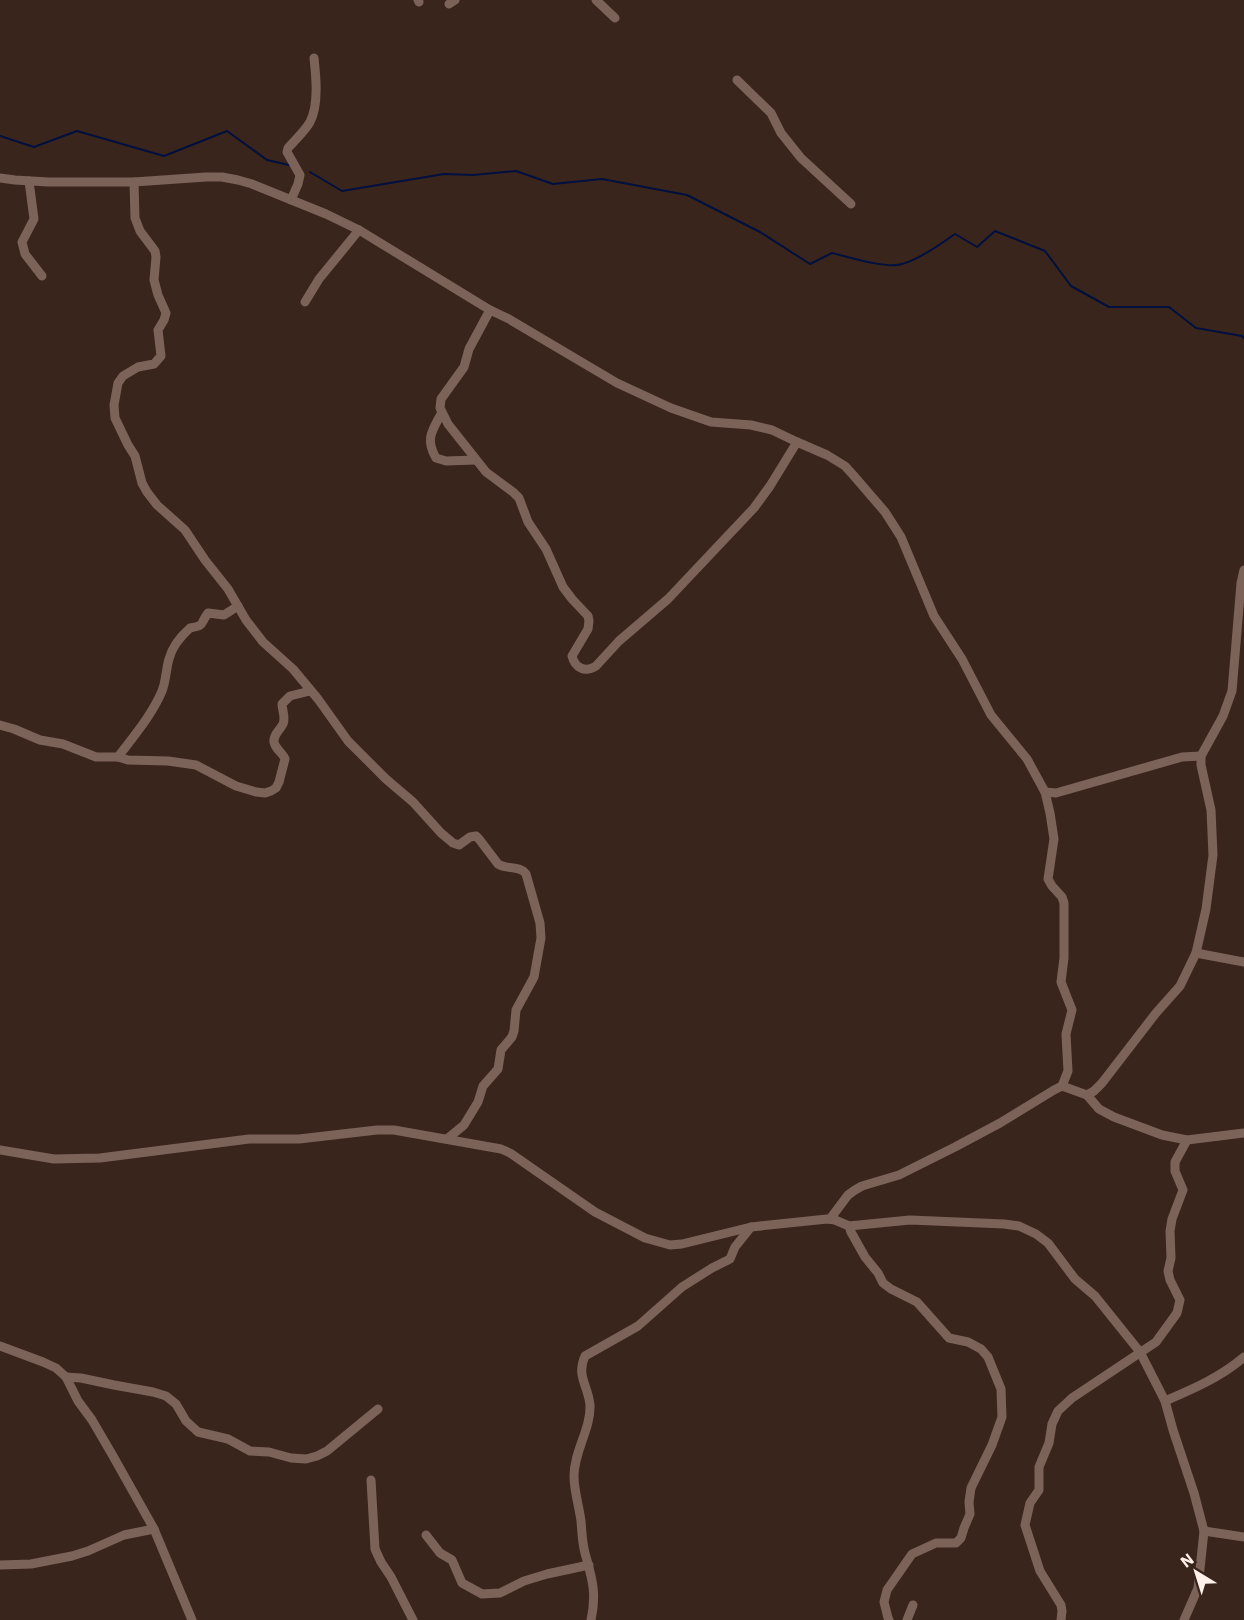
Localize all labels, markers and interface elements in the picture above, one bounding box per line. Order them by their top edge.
north arrow [1166,1542,1226,1602]
text: N [1176,1549,1197,1572]

